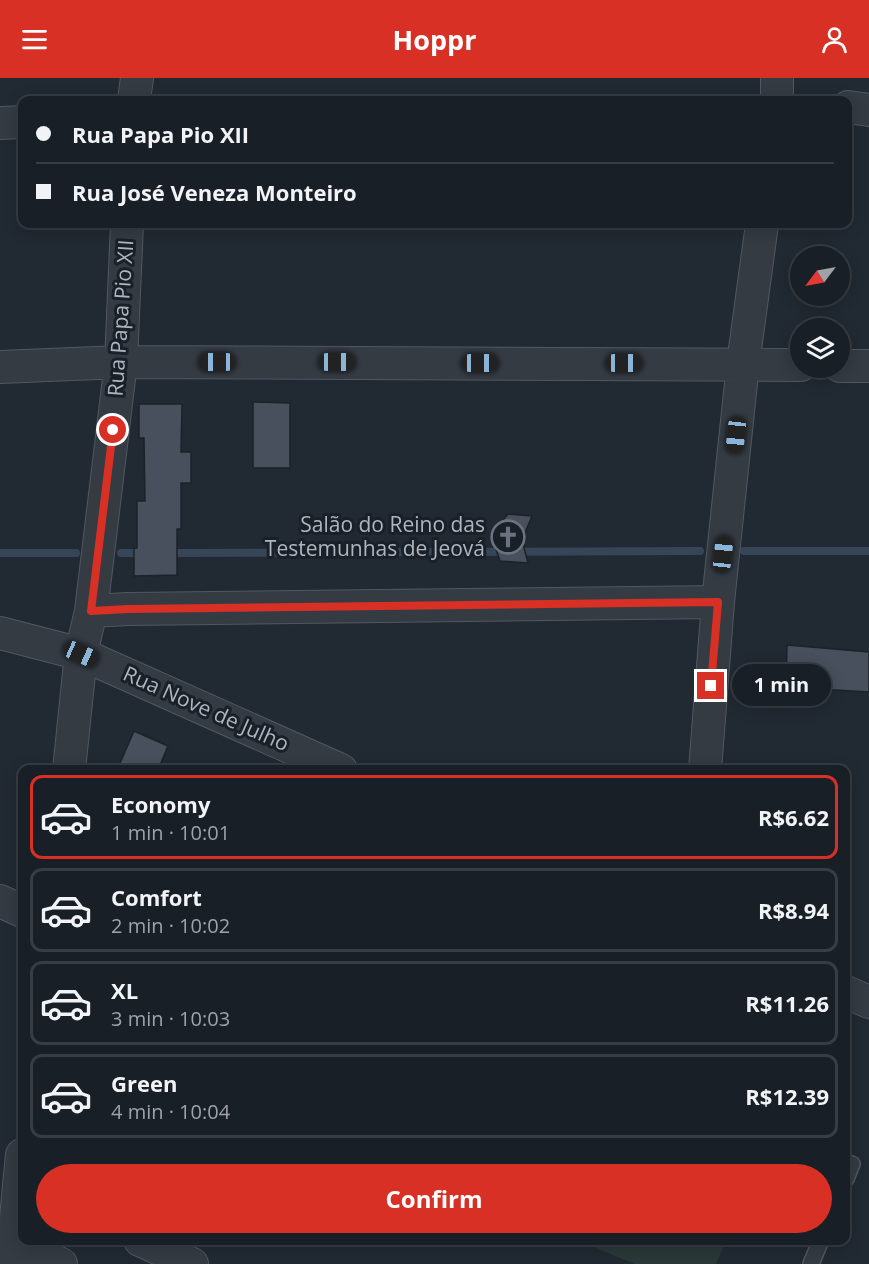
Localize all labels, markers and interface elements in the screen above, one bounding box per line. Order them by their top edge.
text: Hoppr [393,21,476,58]
icon: menu [18,23,51,56]
icon: person [818,23,851,56]
text: Rua Papa Pio XII [72,119,249,149]
text: Rua José Veneza Monteiro [72,177,357,207]
street label: Rua Papa Pio XII [101,239,139,397]
north arrow [790,246,850,306]
map controls [790,246,850,378]
button: layers [790,318,850,378]
car [199,353,235,371]
car [319,353,355,371]
car [462,354,498,372]
car [606,354,642,372]
route start [99,416,126,443]
car [725,416,747,454]
place label: Salão do Reino das Testemunhas de Jeová [265,510,485,562]
church icon: Salão do Reino das Testemunhas de Jeová [490,519,526,555]
car [712,535,734,573]
car [61,638,101,670]
street label: Rua Nove de Julho [119,659,294,757]
callout: 1 min [732,665,831,707]
text: 1 min [754,671,809,698]
route end [697,672,724,699]
text: Economy [111,789,210,819]
icon: car [39,790,93,844]
text: R$6.62 [758,802,829,832]
text: 1 min · 10:01 [111,819,230,846]
text: Comfort [111,882,202,912]
icon: car [39,883,93,937]
text: R$8.94 [758,895,829,925]
text: 2 min · 10:02 [111,912,230,939]
text: XL [111,975,138,1005]
icon: car [39,976,93,1030]
text: R$11.26 [745,988,829,1018]
text: 3 min · 10:03 [111,1005,230,1032]
text: Green [111,1068,177,1098]
icon: car [39,1069,93,1123]
text: R$12.39 [745,1081,829,1111]
text: 4 min · 10:04 [111,1098,230,1125]
button: Confirm [36,1164,832,1233]

